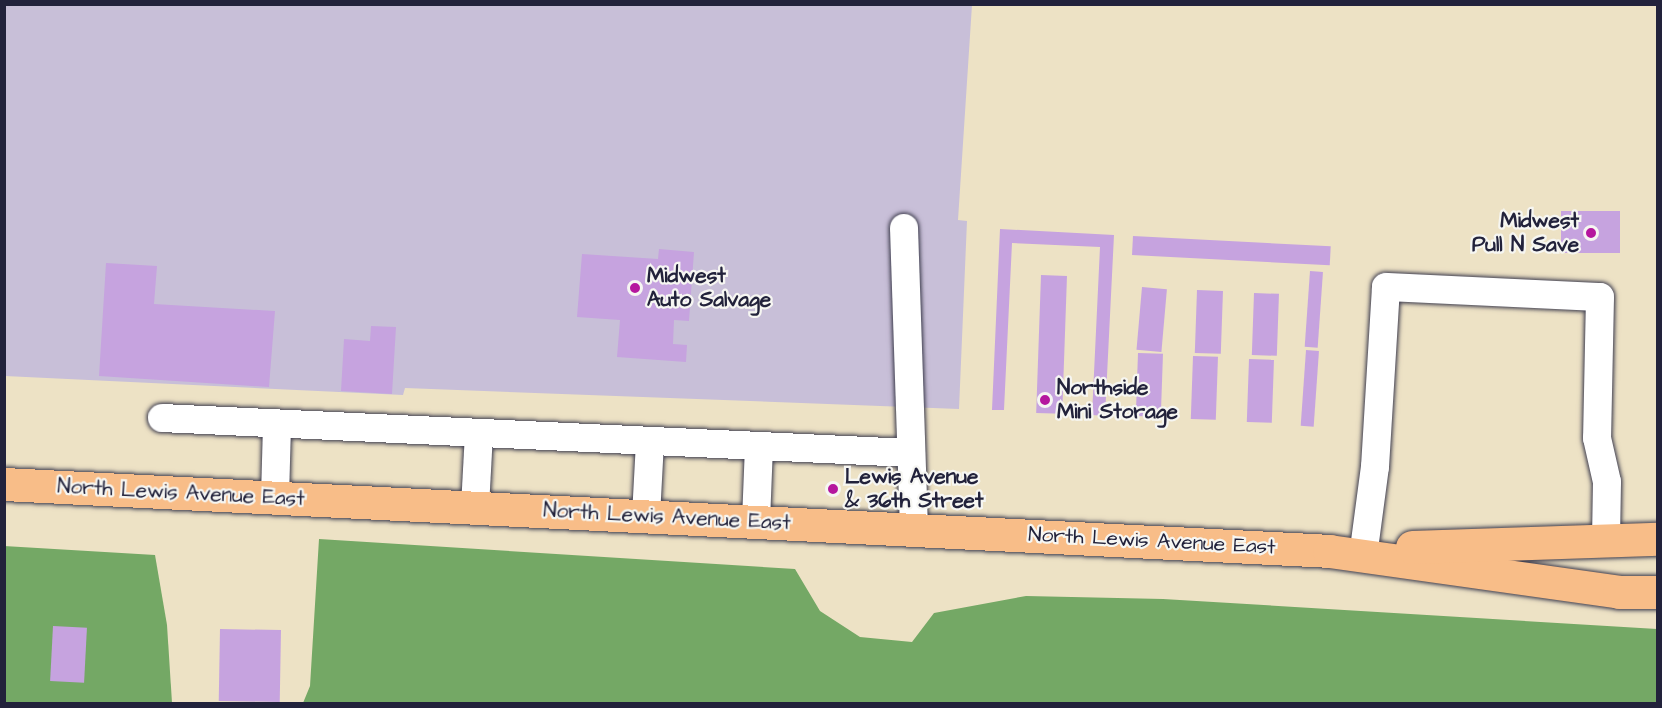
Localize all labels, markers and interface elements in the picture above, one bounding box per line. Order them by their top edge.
place label: Midwest Pull N Save [1472,208,1579,258]
marker: Midwest Pull N Save [1584,226,1598,240]
place label: Midwest Auto Salvage [647,263,771,313]
marker: Midwest Auto Salvage [628,281,642,295]
place label: Northside Mini Storage [1057,375,1178,425]
marker: Northside Mini Storage [1038,393,1052,407]
place label: Lewis Avenue & 36th Street [845,464,983,514]
street label: North Lewis Avenue East [57,474,305,512]
marker: Lewis Avenue & 36th Street [826,482,840,496]
street label: North Lewis Avenue East [543,498,791,536]
street label: North Lewis Avenue East [1028,522,1276,560]

